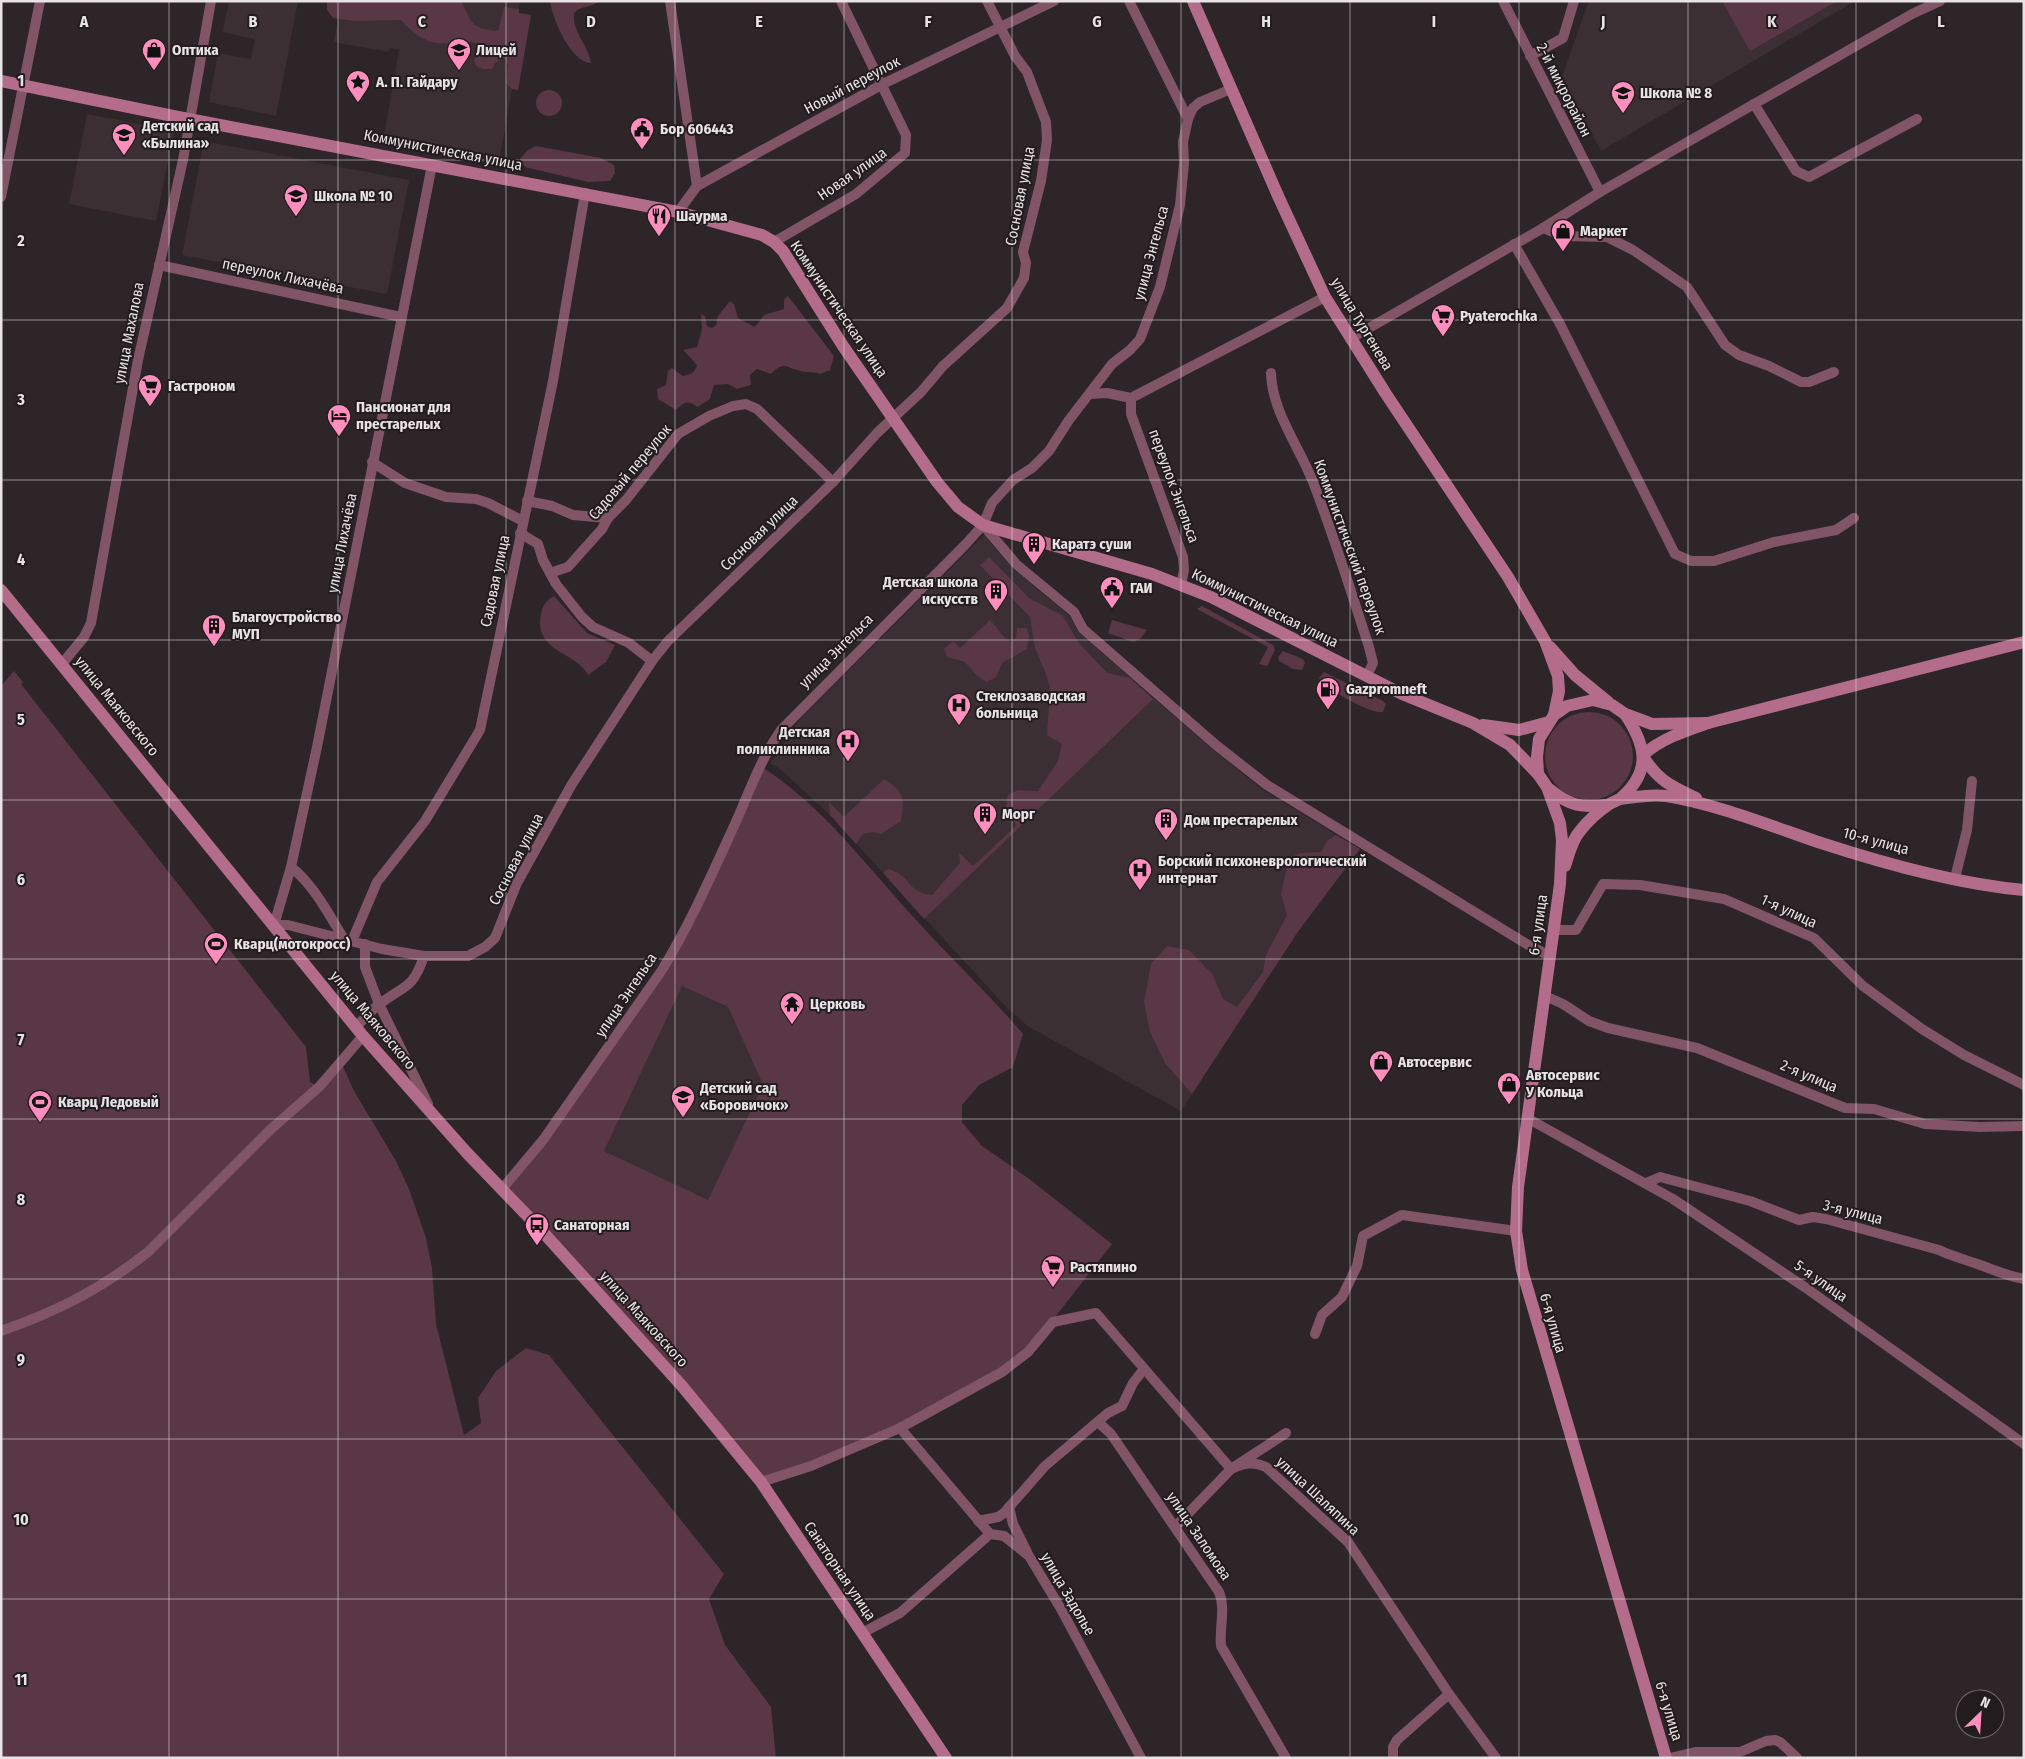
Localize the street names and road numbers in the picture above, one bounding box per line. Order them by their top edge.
street label: 2-й микрорайон [1533,40,1595,140]
street label: Новый переулок [801,52,903,118]
street label: Коммунистическая улица [362,126,524,174]
street label: Новая улица [814,144,890,204]
street label: Сосновая улица [1002,145,1038,247]
street label: улица Энгельса [1130,204,1172,302]
street label: Коммунистическая улица [786,237,892,381]
street label: переулок Лихачёва [221,254,345,298]
street label: улица Тургенева [1327,274,1397,374]
street label: улица Махалова [110,281,148,385]
street label: Садовый переулок [585,421,675,523]
street label: переулок Энгельса [1145,427,1203,545]
street label: Коммунистический переулок [1310,457,1390,637]
street label: улица Лихачёва [324,492,360,594]
street label: Сосновая улица [716,492,802,574]
street label: Садовая улица [476,533,514,629]
street label: Коммунистическая улица [1189,565,1341,651]
street label: улица Энгельса [795,610,877,692]
street label: улица Маяковского [71,652,163,760]
street label: Сосновая улица [485,810,547,908]
street label: 10-я улица [1841,824,1911,858]
street label: 1-я улица [1758,890,1820,932]
street label: 6-я улица [1525,893,1551,957]
street label: улица Энгельса [591,950,661,1040]
street label: улица Маяковского [326,967,420,1073]
street label: 2-я улица [1778,1056,1840,1096]
street label: 3-я улица [1821,1196,1885,1228]
street label: 5-я улица [1791,1256,1851,1306]
street label: улица Маяковского [596,1267,692,1371]
street label: 6-я улица [1536,1291,1570,1355]
street label: улица Шаляпина [1273,1453,1363,1539]
street label: улица Заломова [1163,1488,1235,1584]
street label: Санаторная улица [800,1518,880,1624]
street label: улица Задолье [1037,1549,1099,1639]
street label: 6-я улица [1651,1679,1687,1743]

